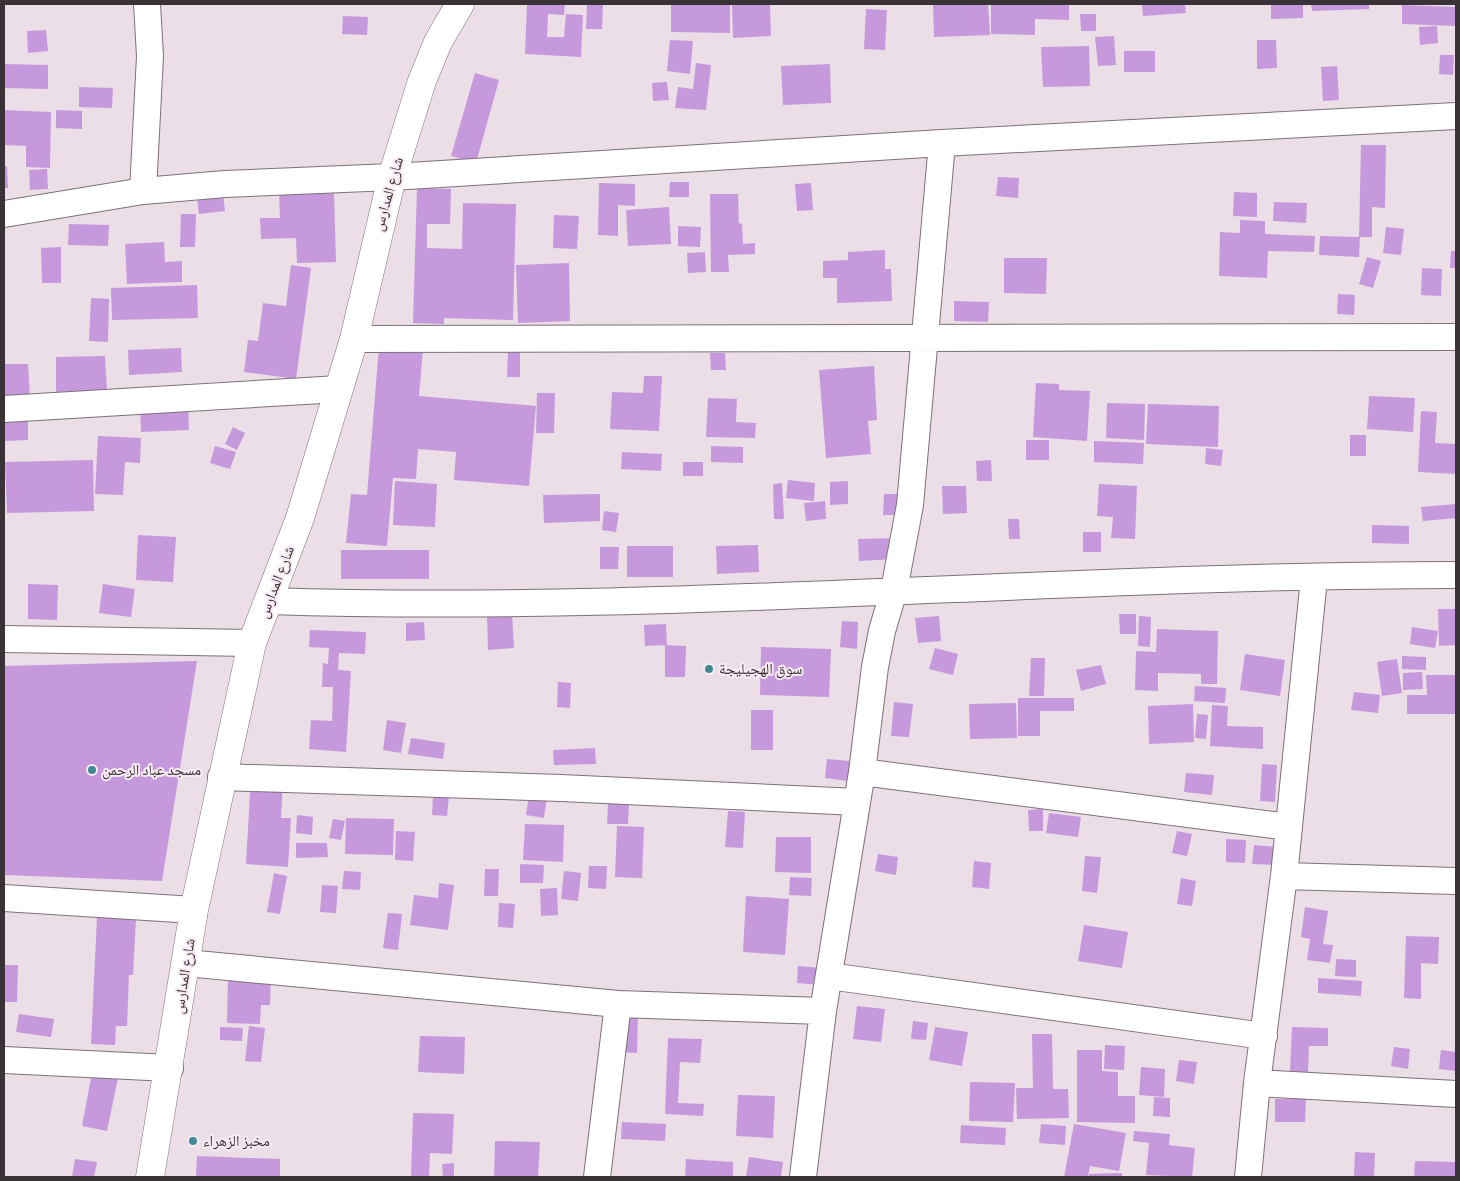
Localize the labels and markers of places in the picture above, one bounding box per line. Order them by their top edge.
place label: سوق الهجيليجة [719,659,802,679]
marker: سوق الهجيليجة [703,663,715,675]
place label: مسجد عباد الرحمن [102,760,201,780]
marker: مسجد عباد الرحمن [86,764,98,776]
place label: مخبز الزهراء [203,1131,270,1150]
marker: مخبز الزهراء [187,1135,199,1147]

